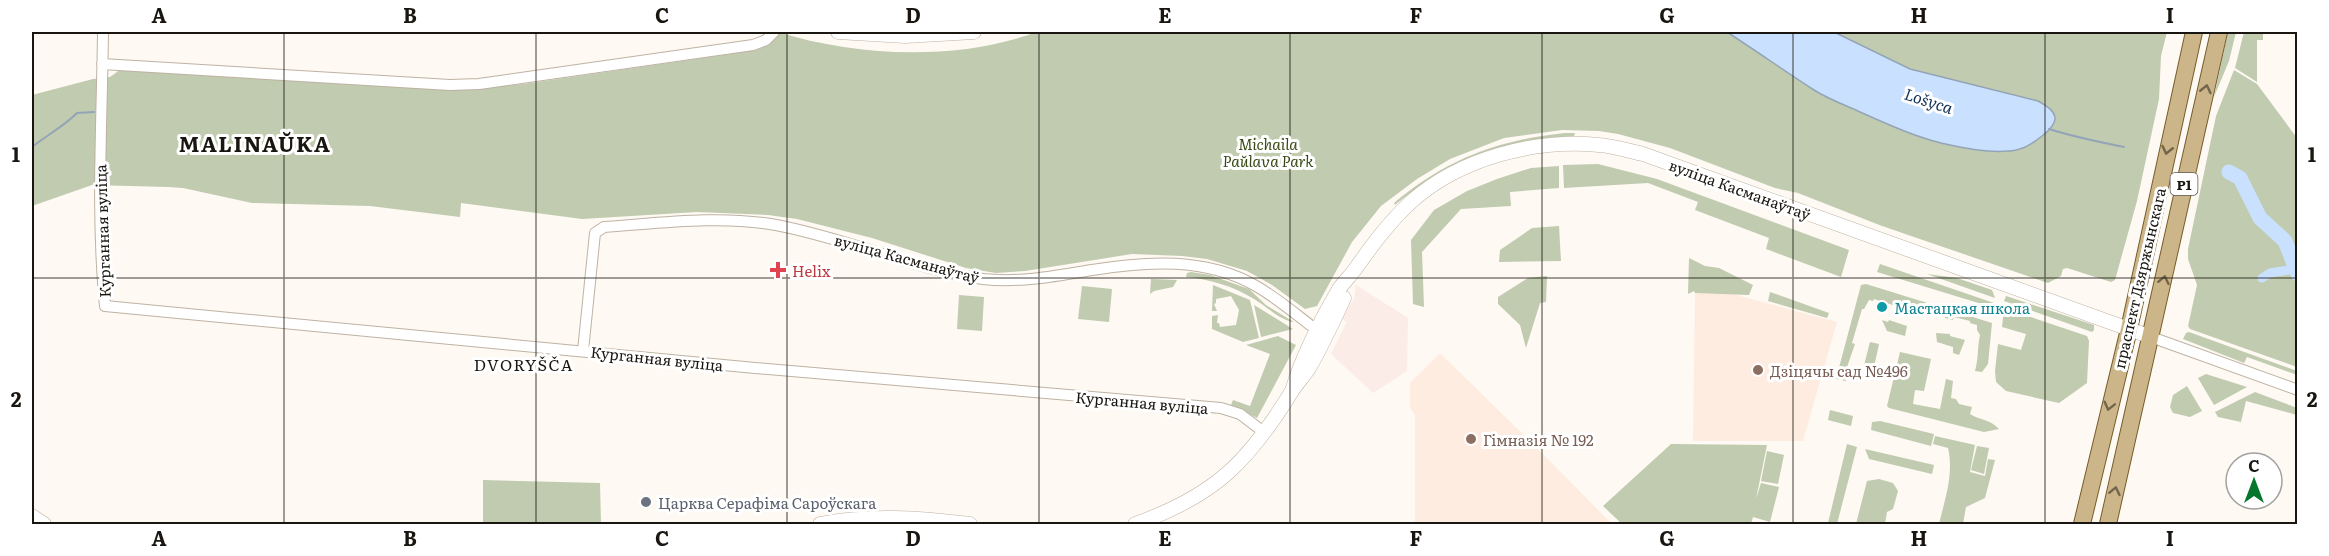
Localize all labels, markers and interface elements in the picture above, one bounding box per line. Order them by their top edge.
text: A [151,0,167,29]
text: B [403,0,417,29]
text: C [655,0,669,29]
text: D [905,0,921,29]
text: E [1158,0,1172,29]
text: F [1410,0,1423,29]
text: G [1659,0,1675,29]
text: H [1911,0,1927,29]
text: I [2166,0,2174,29]
water label: Lošyca [1902,81,1957,119]
one-way arrow [2198,85,2211,95]
district label: MALINAŬKA [179,127,331,158]
park label: Michaila Paŭlava Park [1223,132,1314,172]
text: 1 [12,138,20,168]
text: 1 [2308,138,2316,168]
one-way arrow [2162,145,2175,155]
street label: вуліца Касманаўтаў [1666,153,1814,225]
street label: Курганная вуліца [88,163,116,298]
road number: Р1 [2170,173,2198,195]
street label: праспект Дзяржынскага [2107,184,2171,371]
street label: вуліца Касманаўтаў [832,228,982,288]
place label: Helix [792,259,831,282]
marker: Helix [769,261,787,279]
one-way arrow [2156,275,2169,285]
place label: Мастацкая школа [1894,296,2031,319]
marker: Мастацкая школа [1875,300,1889,314]
street label: Курганная вуліца [589,340,725,377]
district label: DVORYŠČA [474,352,574,376]
place label: Дзіцячы сад №496 [1770,359,1908,382]
marker: Дзіцячы сад №496 [1751,363,1765,377]
text: 2 [11,383,22,413]
text: 2 [2307,383,2318,413]
street label: Курганная вуліца [1075,385,1210,419]
one-way arrow [2104,401,2117,411]
place label: Гімназія № 192 [1483,428,1594,451]
marker: Гімназія № 192 [1464,432,1478,446]
north arrow [2224,451,2284,511]
text: С [2248,453,2260,477]
one-way arrow [2108,486,2121,496]
place label: Царква Серафіма Сароўскага [658,491,877,514]
marker: Царква Серафіма Сароўскага [639,495,653,509]
text: A [151,522,167,552]
text: B [403,522,417,552]
text: C [655,522,669,552]
text: D [905,522,921,552]
text: E [1158,522,1172,552]
text: F [1410,522,1423,552]
text: G [1659,522,1675,552]
text: H [1911,522,1927,552]
text: I [2166,522,2174,552]

